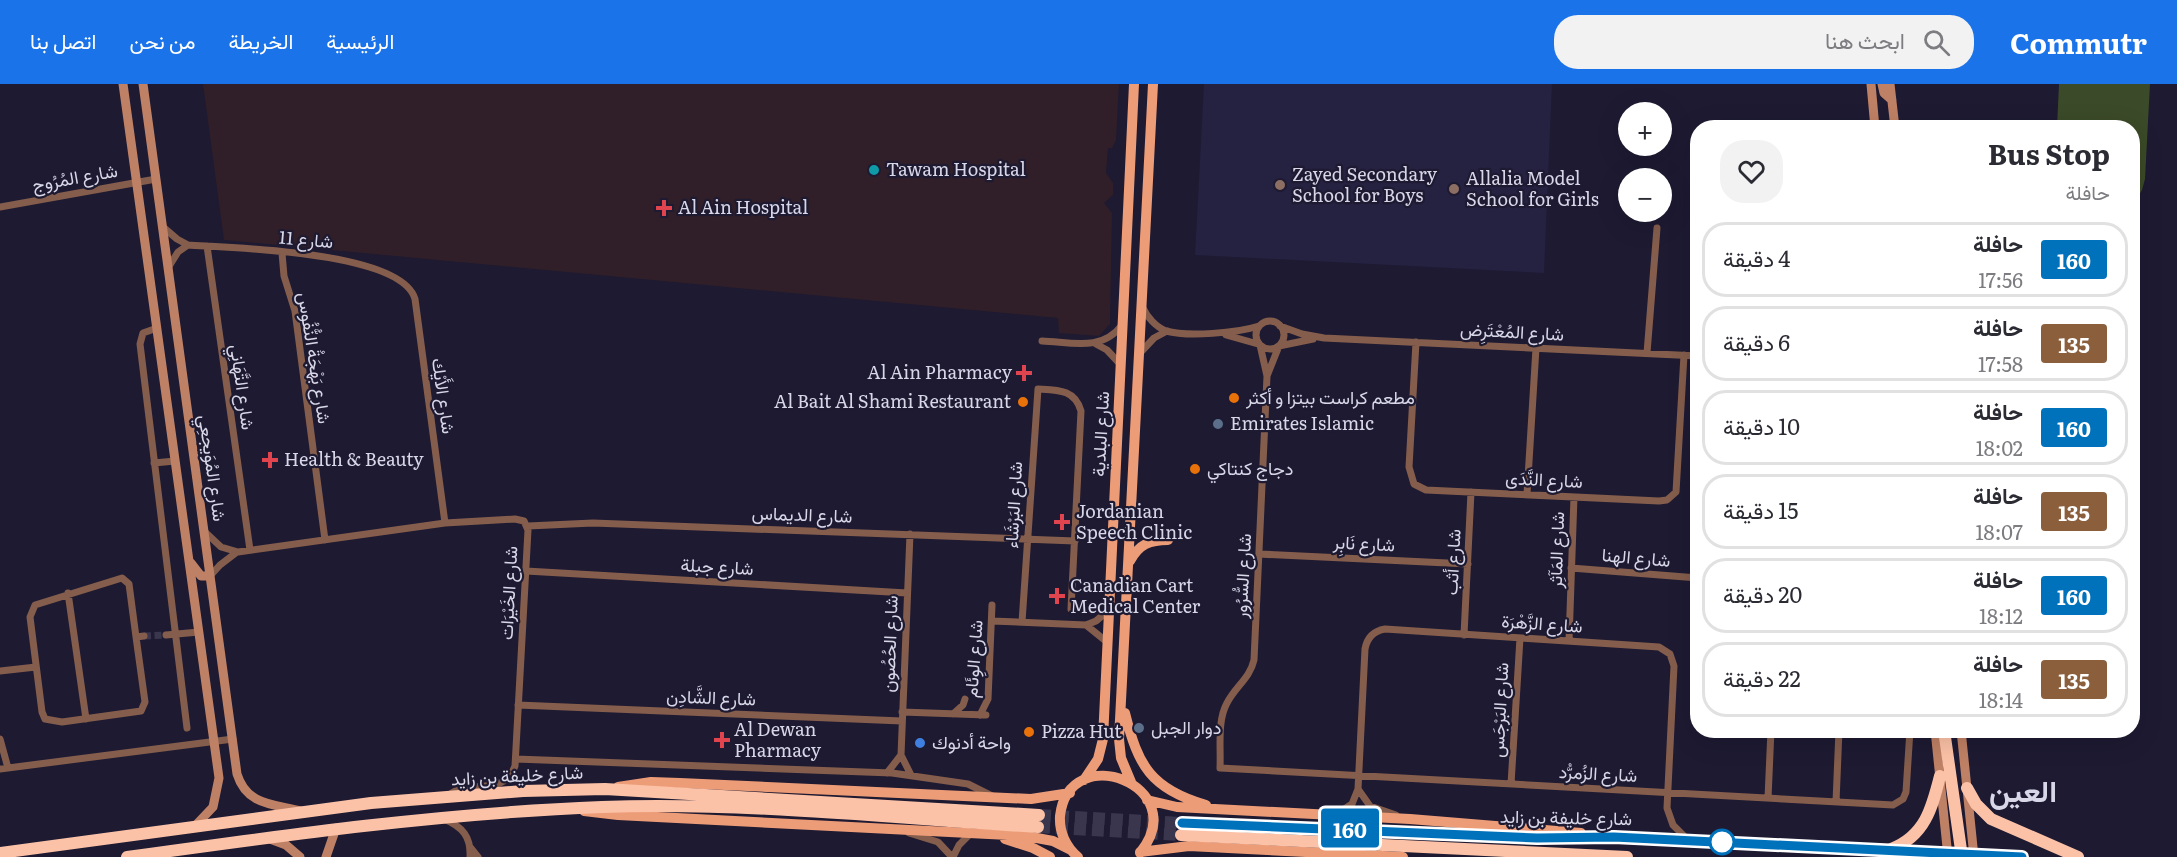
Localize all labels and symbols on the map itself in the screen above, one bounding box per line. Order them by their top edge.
place label: Tawam Hospital [886,155,1026,182]
street label: شارع المُرُوج [30,156,120,197]
place label: Zayed Secondary School for Boys [1292,160,1438,208]
marker: Tawam Hospital [867,163,881,177]
place label: Allalia Model School for Girls [1466,164,1599,212]
marker: Zayed Secondary School for Boys [1273,178,1287,192]
marker: Allalia Model School for Girls [1447,182,1461,196]
place label: Al Ain Hospital [678,193,808,220]
marker: Al Ain Hospital [655,199,673,217]
street label: شارع 11 [278,223,334,254]
street label: شارع بَهْجَةُ النُّفُوس [292,290,339,426]
street label: شارع المُعْتَرِض [1459,314,1565,349]
street label: شارع التَّهَانِي [221,342,263,432]
street label: شارع الأَيْك [426,356,463,435]
place label: Al Ain Pharmacy [867,358,1013,385]
marker: Al Ain Pharmacy [1017,366,1031,380]
place label: مطعم كراست بيتزا و أكثر [1245,383,1415,410]
place label: Al Bait Al Shami Restaurant [774,387,1012,414]
street label: شارع البلدية [1084,390,1115,477]
marker: مطعم كراست بيتزا و أكثر [1227,391,1241,405]
marker: Al Bait Al Shami Restaurant [1016,395,1030,409]
place label: Emirates Islamic [1230,409,1374,436]
street label: شارع المُوَيجعِي [190,413,234,523]
marker: Emirates Islamic [1211,417,1225,431]
place label: Health & Beauty [284,445,424,472]
marker: Health & Beauty [261,451,279,469]
place label: دجاج كنتاكي [1207,454,1293,484]
street label: شارع البَرْشَاء [997,461,1028,549]
marker: دجاج كنتاكي [1188,462,1202,476]
street label: شارع النَّدَى [1505,463,1583,494]
place label: Jordanian Speech Clinic [1076,497,1192,545]
street label: شارع الديماس [751,498,853,529]
street label: شارع المَآثِر [1541,511,1570,590]
marker: Jordanian Speech Clinic [1053,513,1071,531]
street label: شارع نَابِر [1331,527,1396,560]
street label: شارع أثب [1436,528,1467,596]
street label: شارع السُّرُور [1226,533,1257,620]
street label: شارع الهنا [1601,540,1672,573]
street label: شارع الخَيْرَات [492,545,523,641]
street label: شارع جبلة [680,550,754,581]
place label: Canadian Cart Medical Center [1070,571,1201,619]
marker: Canadian Cart Medical Center [1048,587,1066,605]
street label: شارع الحُصُون [873,595,904,693]
street label: شارع الزَّهْرَة [1501,606,1584,639]
street label: شارع الوِئَام [956,619,991,699]
street label: شارع البَرْجَس [1483,662,1514,758]
street label: شارع الشَّادِن [666,681,756,712]
place label: دوار الجبل [1151,713,1221,740]
place label: Al Dewan Pharmacy [734,715,822,763]
place label: Pizza Hut [1041,717,1122,744]
marker: دوار الجبل [1132,721,1146,735]
marker: Pizza Hut [1022,725,1036,739]
place label: واحة أدنوك [932,728,1011,755]
marker: Al Dewan Pharmacy [715,733,729,747]
marker: واحة أدنوك [913,736,927,750]
street label: شارع الزُمرُّد [1558,757,1638,788]
street label: شارع خليفة بن زايد [450,758,584,791]
district label: العين [1989,767,2057,811]
street label: شارع خليفة بن زايد [1500,802,1632,831]
line badge: 160 [1316,808,1384,848]
unlabelled marker [1709,829,1735,855]

